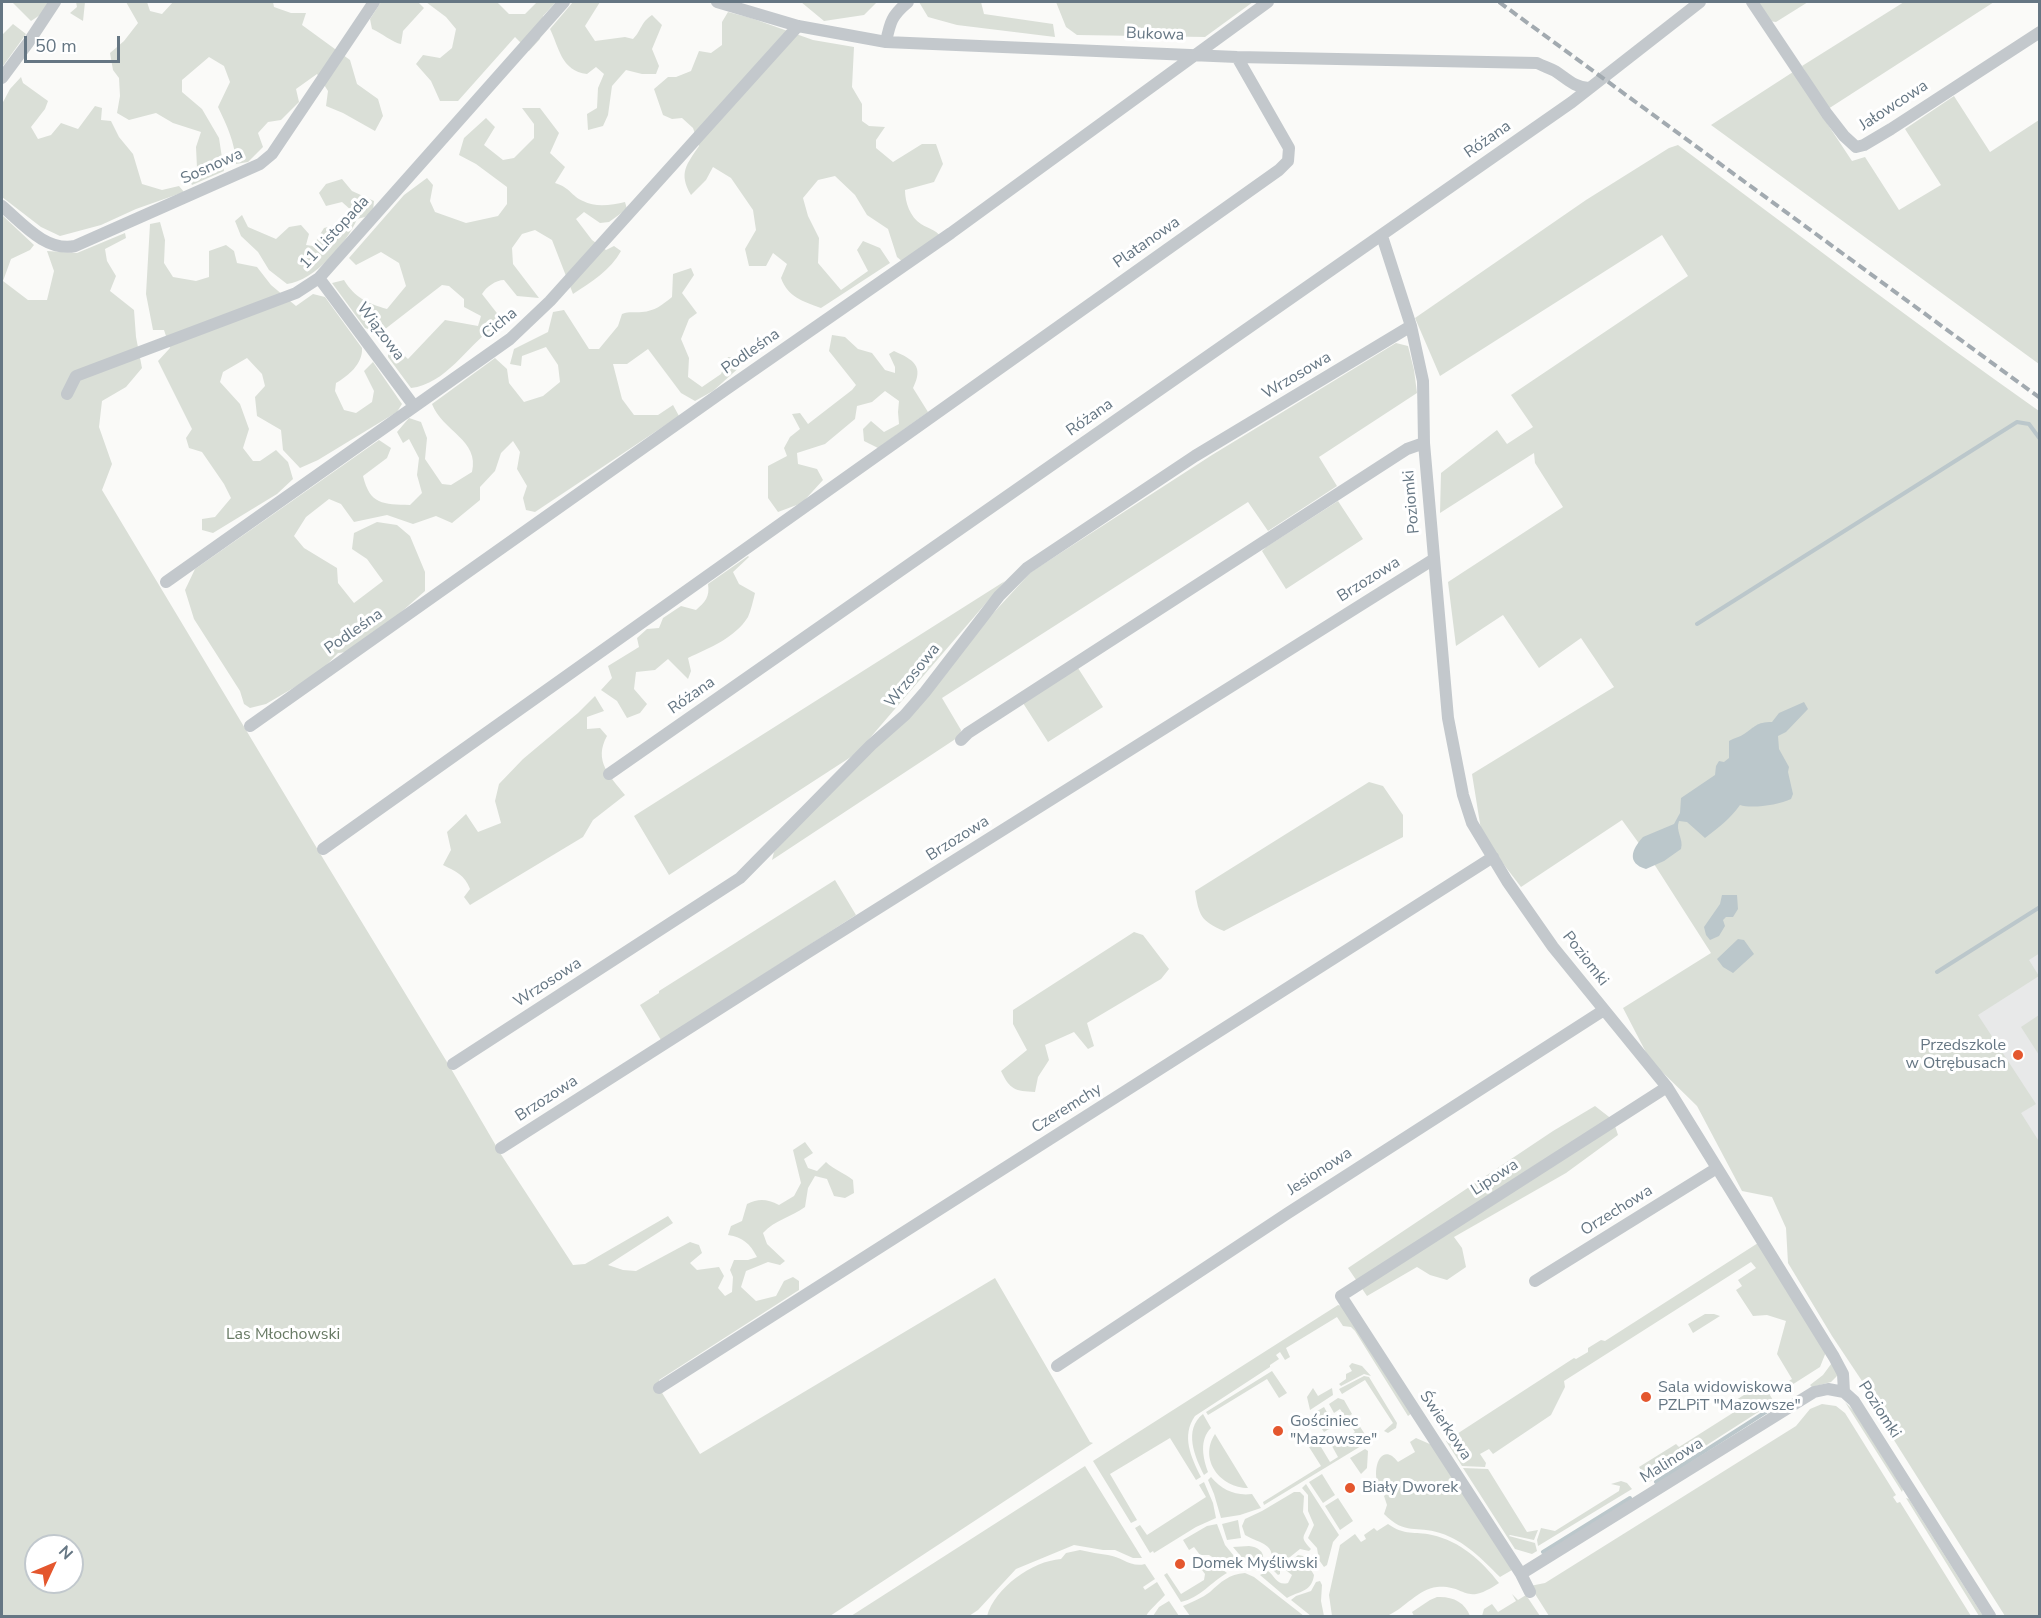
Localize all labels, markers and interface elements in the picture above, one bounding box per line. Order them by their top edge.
scale bar [27,24,123,62]
street label: Bukowa [1126,24,1184,46]
text: 50 m [35,34,77,58]
street label: Jałowcowa [1856,77,1932,135]
street label: Różana [1461,117,1515,163]
street label: Sosnowa [178,145,246,189]
street label: 11 Listopada [296,192,374,274]
street label: Platanowa [1110,213,1184,273]
street label: Wiązowa [352,299,408,365]
street label: Cicha [479,304,521,344]
street label: Podleśna [718,325,784,379]
street label: Wrzosowa [1259,348,1335,404]
street label: Różana [1063,395,1117,441]
street label: Poziomki [1400,469,1424,535]
street label: Brzozowa [1334,553,1404,607]
street label: Podleśna [321,605,387,659]
street label: Wrzosowa [881,640,945,712]
street label: Różana [665,673,719,719]
street label: Brzozowa [923,812,993,866]
street label: Poziomki [1558,928,1612,990]
street label: Wrzosowa [511,954,585,1012]
place label: Przedszkole w Otrębusach [1905,1036,2006,1074]
marker: Przedszkole w Otrębusach [2011,1048,2025,1062]
street label: Brzozowa [512,1072,582,1126]
street label: Czeremchy [1029,1080,1105,1138]
street label: Jesionowa [1284,1144,1356,1200]
street label: Lipowa [1468,1156,1522,1200]
street label: Orzechowa [1578,1181,1656,1241]
park label: Las Młochowski [226,1325,340,1345]
place label: Sala widowiskowa PZLPiT "Mazowsze" [1658,1378,1801,1416]
street label: Poziomki [1854,1378,1904,1442]
street label: Świerkowa [1415,1388,1475,1464]
marker: Sala widowiskowa PZLPiT "Mazowsze" [1639,1390,1653,1404]
place label: Gościniec "Mazowsze" [1290,1412,1377,1450]
marker: Gościniec "Mazowsze" [1271,1424,1285,1438]
street label: Malinowa [1637,1434,1707,1488]
place label: Biały Dworek [1362,1478,1458,1498]
marker: Biały Dworek [1343,1481,1357,1495]
north arrow [24,1534,84,1594]
text: N [53,1541,78,1565]
place label: Domek Myśliwski [1192,1554,1318,1574]
marker: Domek Myśliwski [1173,1557,1187,1571]

